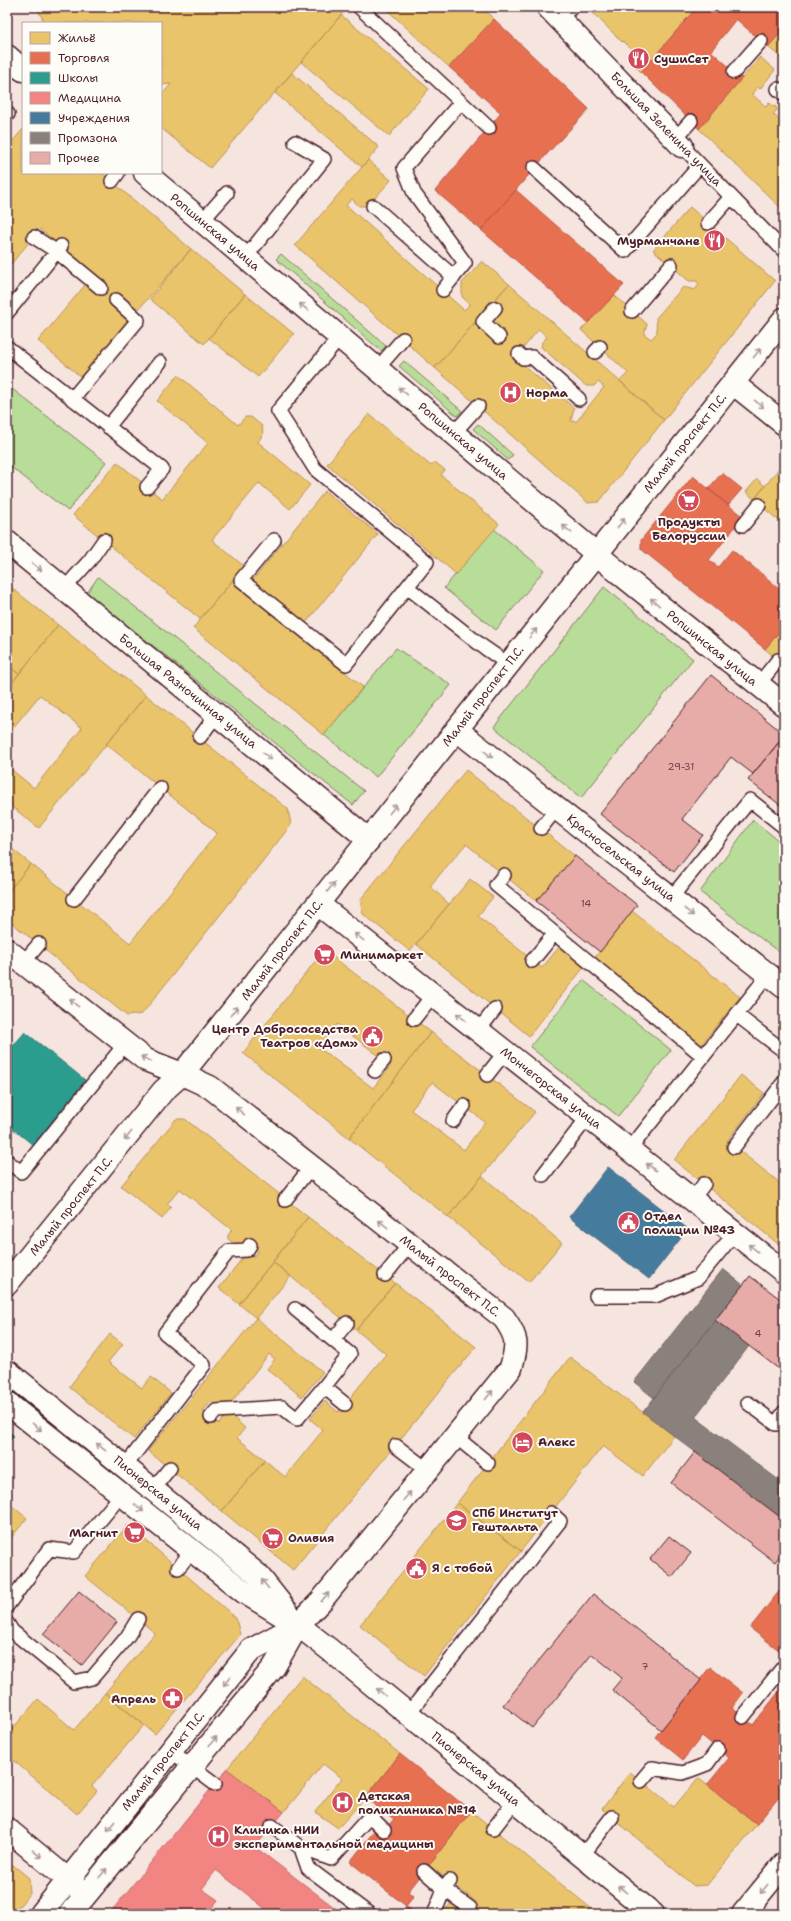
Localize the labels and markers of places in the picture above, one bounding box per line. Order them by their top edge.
restaurant icon: СушиСет [626,46,652,72]
place label: СушиСет [654,51,709,67]
restaurant icon: Мурманчане [702,228,728,254]
place label: Мурманчане [617,233,700,249]
hospital icon: Норма [498,380,524,406]
place label: Норма [526,385,569,401]
supermarket icon: Продукты Белоруссии [676,488,702,514]
place label: Продукты Белоруссии [652,514,727,544]
supermarket icon: Минимаркет [312,942,338,968]
place label: Минимаркет [340,947,424,963]
place label: Центр Добрососедства Театров «Дом» [212,1021,359,1051]
public building icon: Центр Добрососедства Театров «Дом» [360,1023,386,1049]
place label: Отдел полиции №43 [644,1208,735,1238]
public building icon: Отдел полиции №43 [616,1210,642,1236]
hotel icon: Алекс [510,1429,536,1455]
place label: Алекс [538,1434,575,1450]
place label: СПб Институт Гештальта [472,1505,559,1535]
school or university icon: СПб Институт Гештальта [443,1507,469,1533]
supermarket icon: Магнит [121,1520,147,1546]
place label: Магнит [69,1525,119,1541]
supermarket icon: Оливия [259,1525,285,1551]
place label: Оливия [288,1530,334,1546]
public building icon: Я с тобой [403,1555,429,1581]
place label: Я с тобой [432,1560,493,1576]
pharmacy icon: Апрель [159,1686,185,1712]
place label: Апрель [111,1691,156,1707]
place label: Детская поликлиника №14 [358,1788,477,1818]
hospital icon: Детская поликлиника №14 [330,1790,356,1816]
place label: Клиника НИИ экспериментальной медицины [234,1822,434,1852]
hospital icon: Клиника НИИ экспериментальной медицины [205,1824,231,1850]

